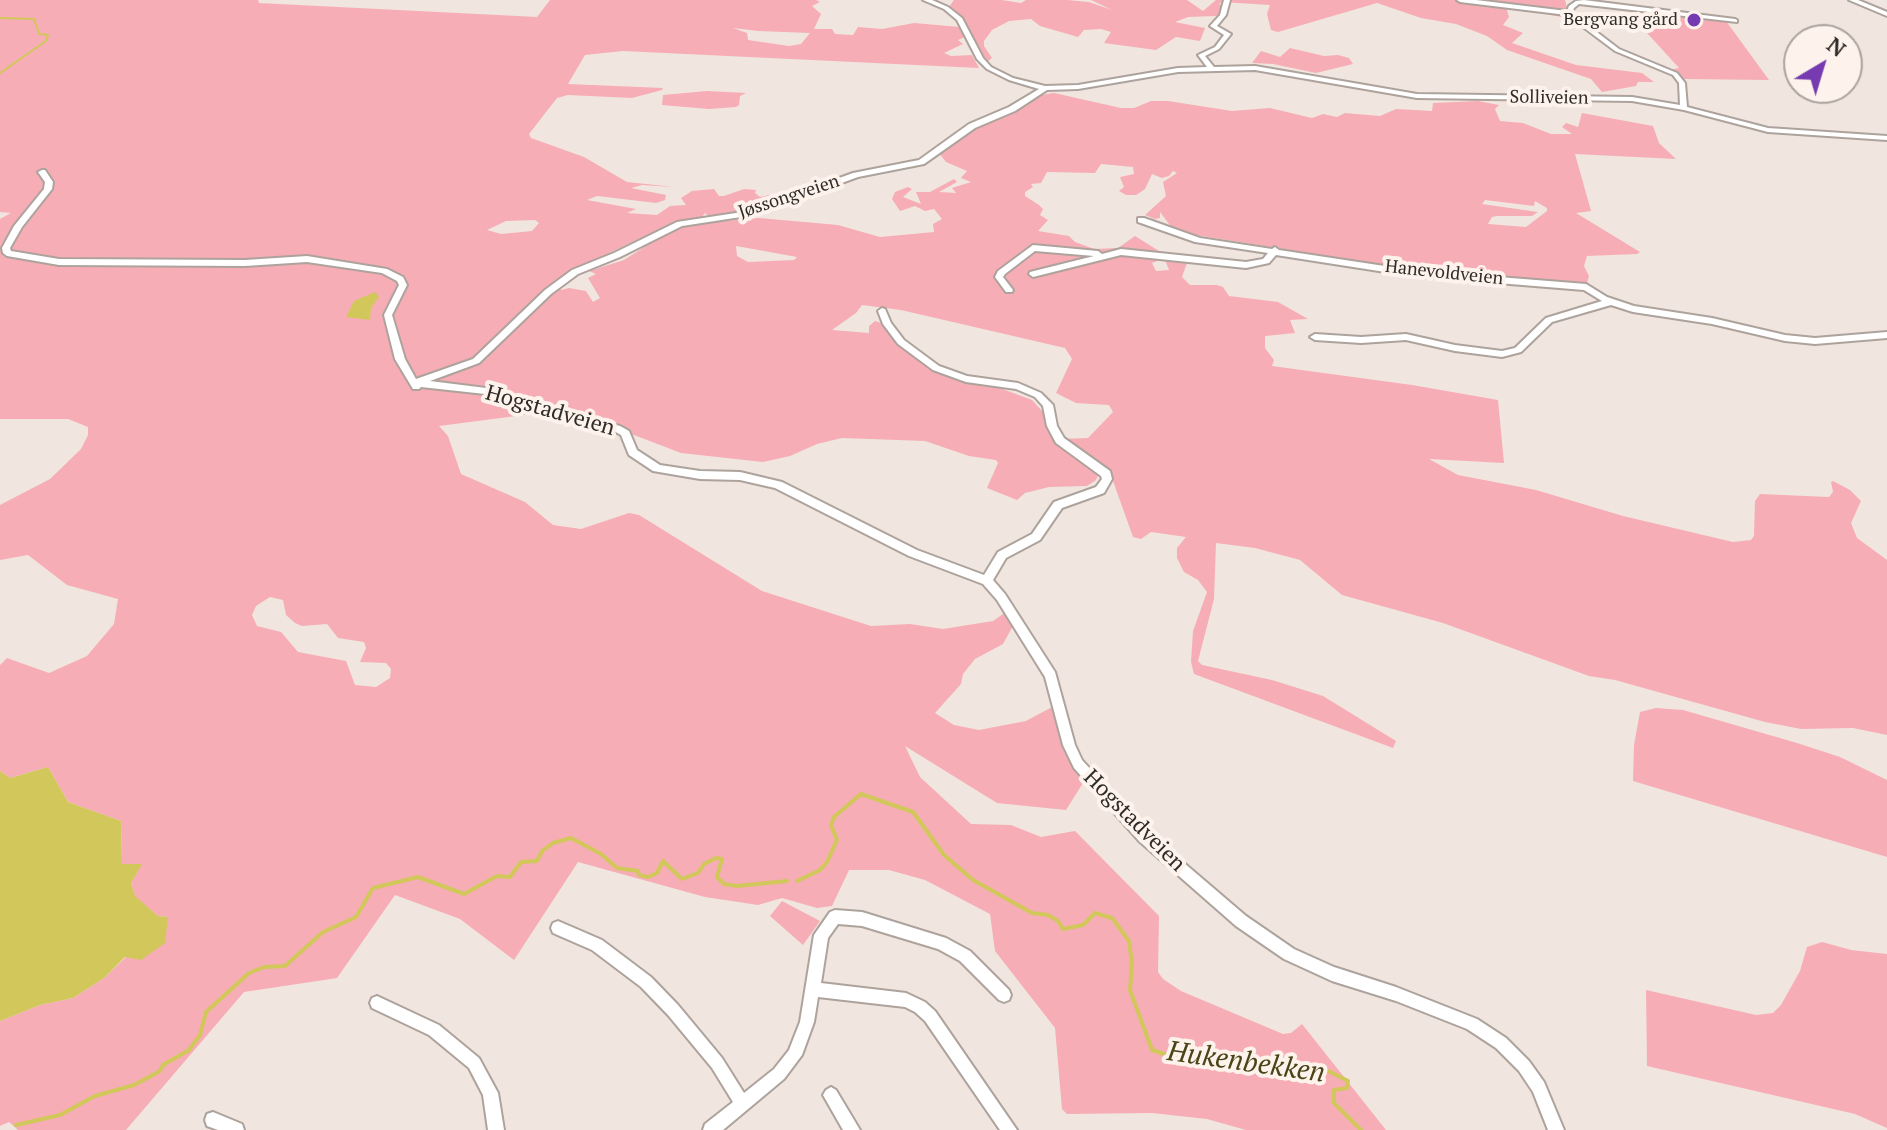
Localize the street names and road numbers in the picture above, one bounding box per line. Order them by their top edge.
street label: Solliveien [1509,87,1589,109]
street label: Jøssongveien [736,171,842,223]
street label: Hanevoldveien [1384,256,1504,290]
street label: Hogstadveien [482,380,618,442]
street label: Hogstadveien [1078,765,1190,877]

